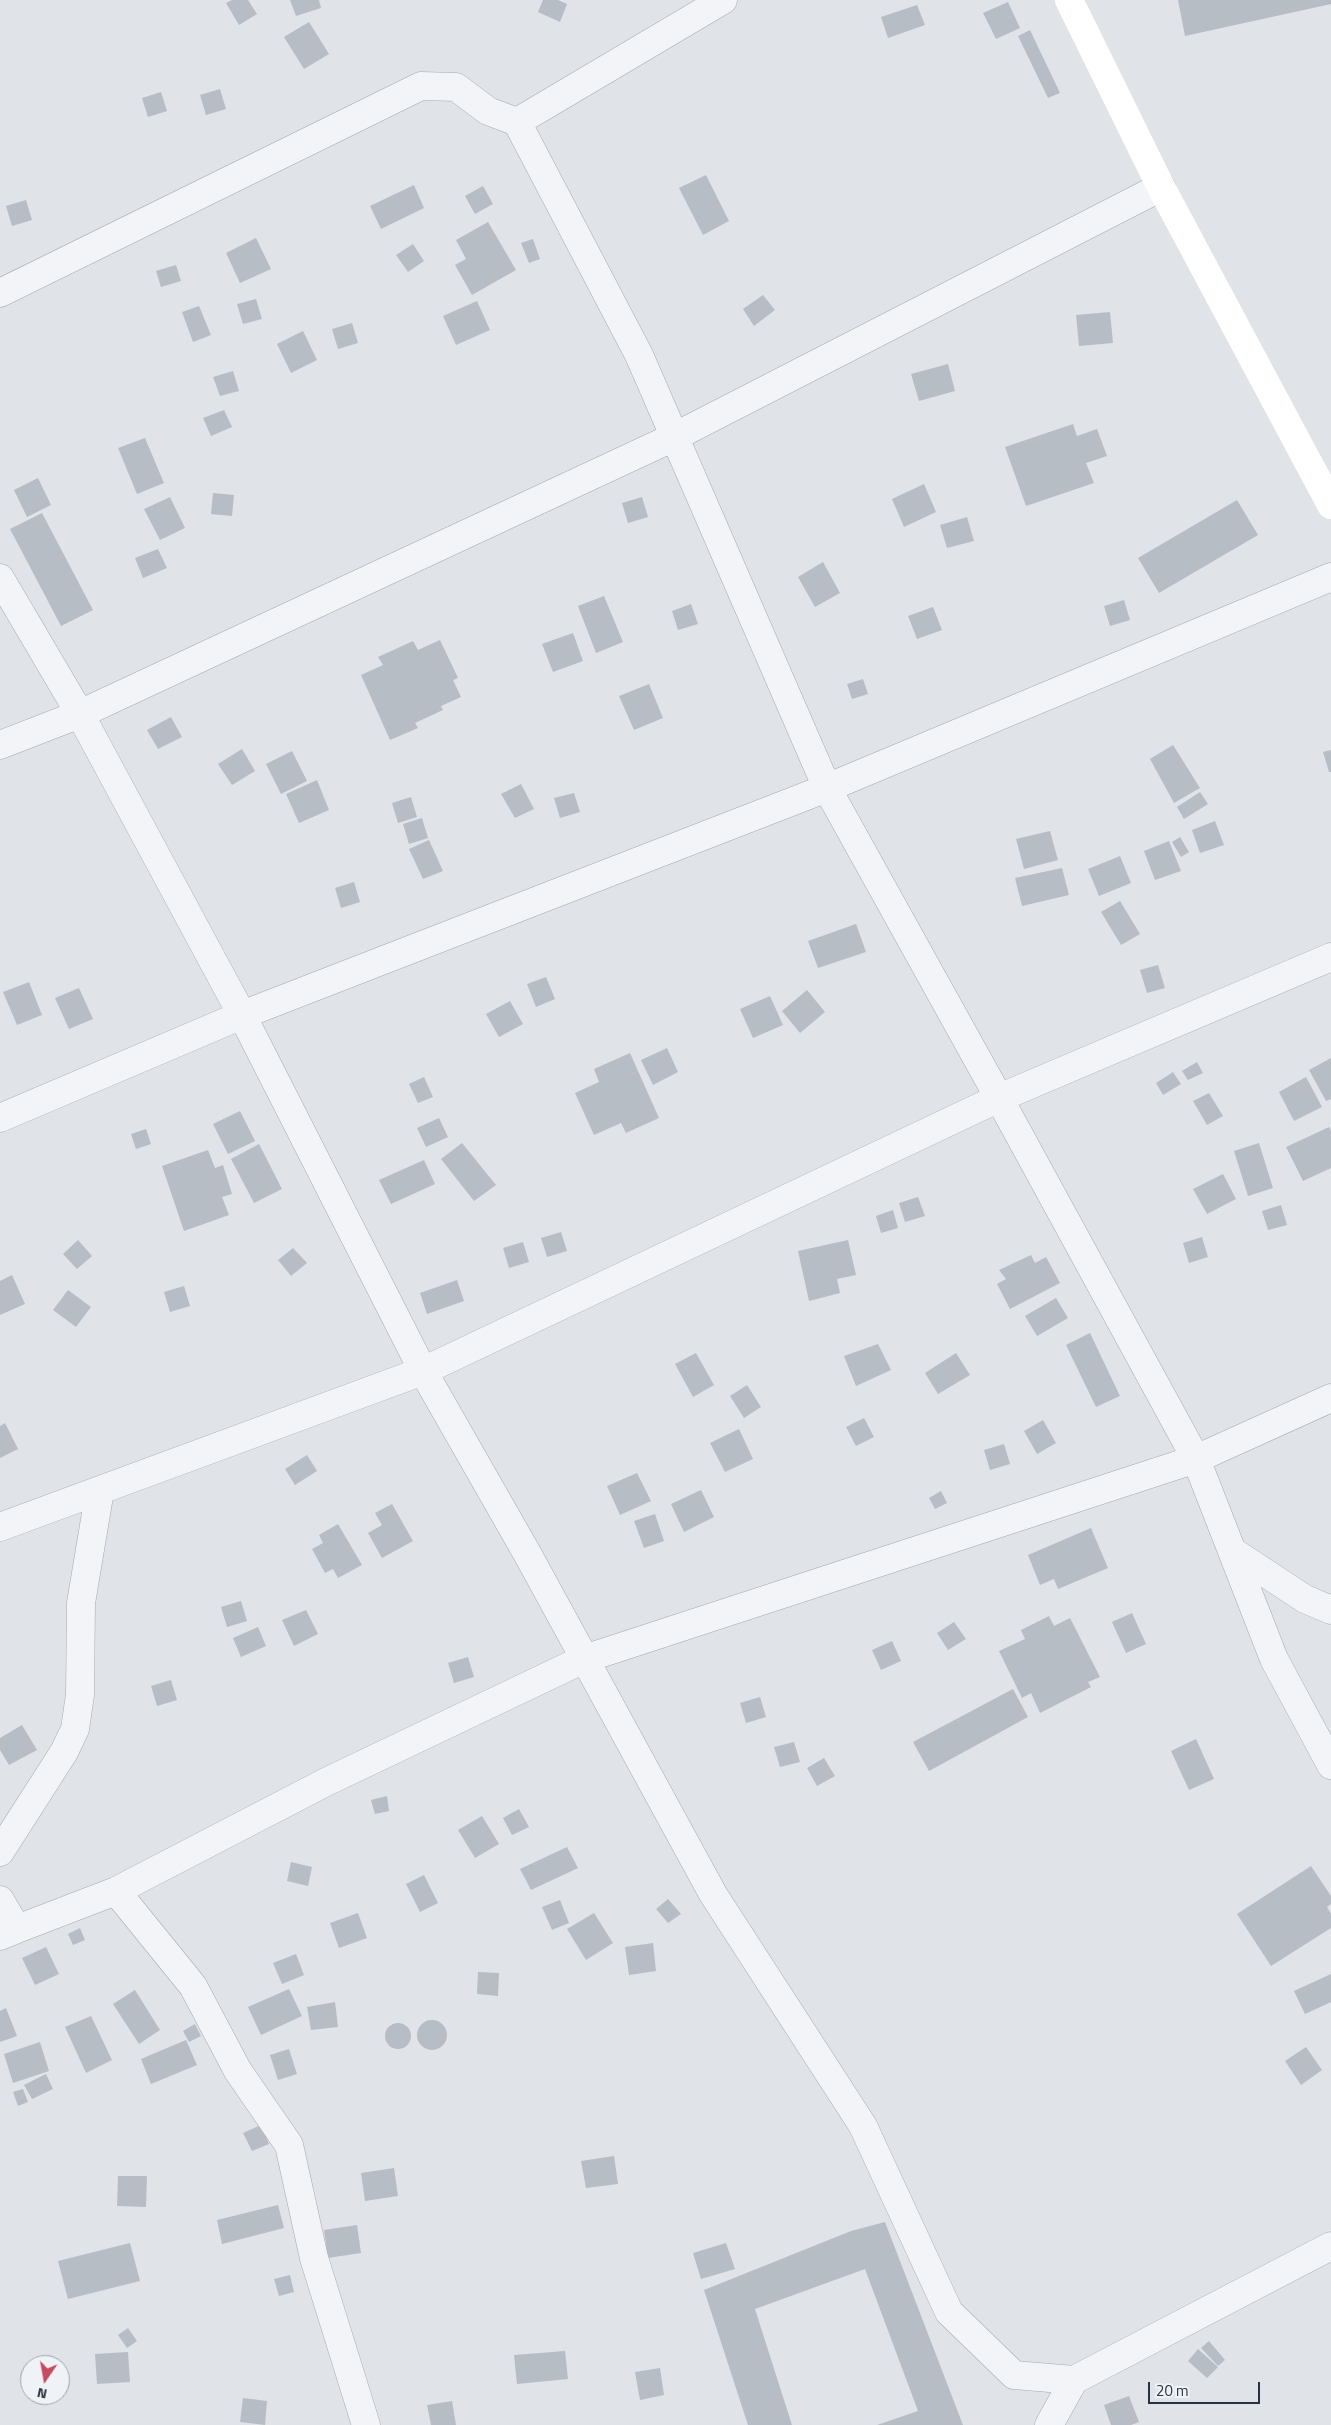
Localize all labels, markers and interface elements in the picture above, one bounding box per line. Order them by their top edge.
north arrow [20,2355,70,2405]
scale bar [1151,2372,1264,2404]
text: 20 m [1156,2379,1189,2402]
text: N [35,2383,49,2405]

